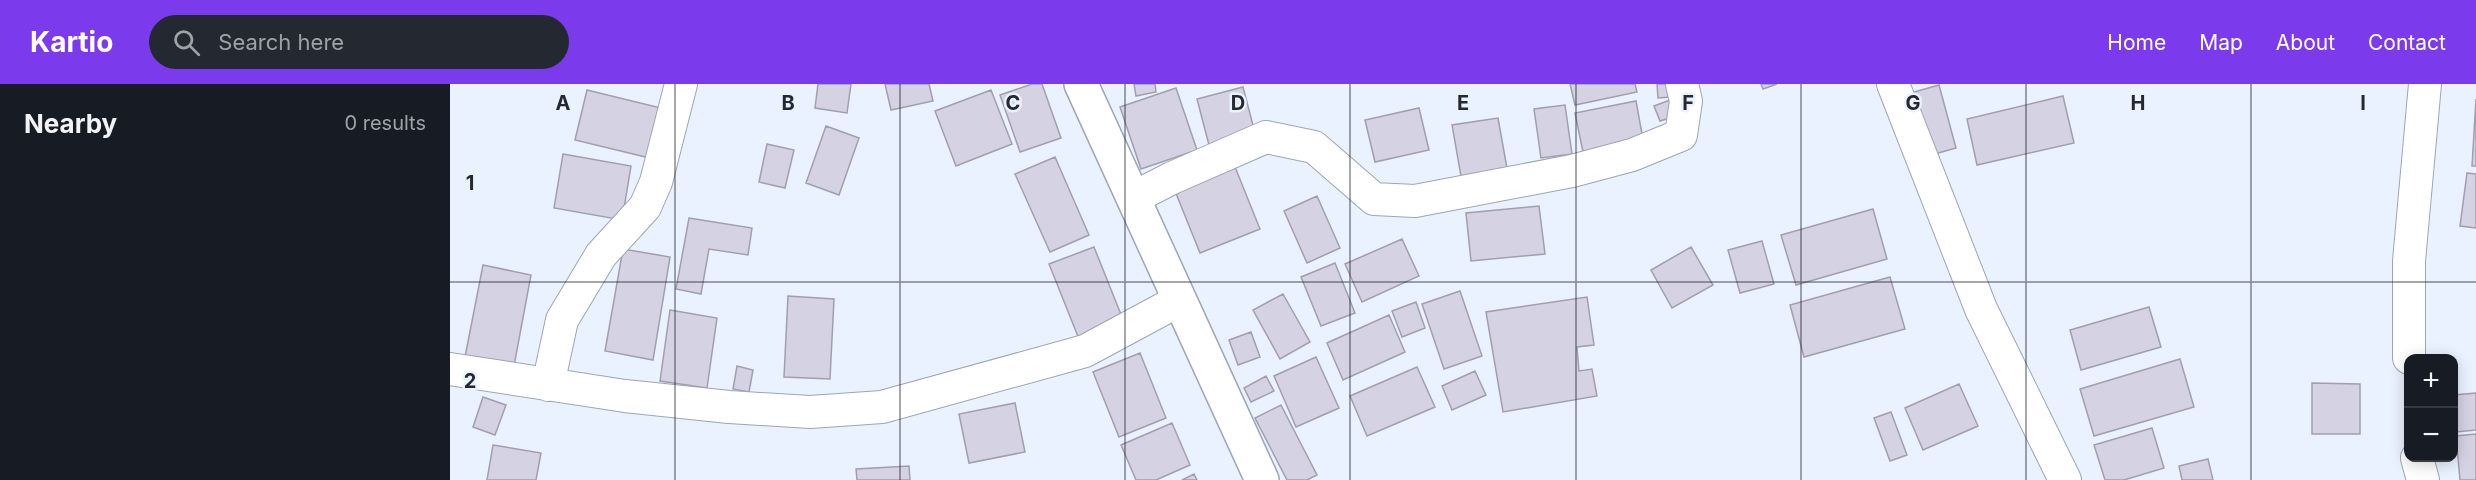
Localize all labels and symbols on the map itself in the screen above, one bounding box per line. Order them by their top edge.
text: A [556,91,571,115]
text: B [781,91,795,115]
text: C [1006,91,1020,115]
text: D [1231,91,1245,115]
text: E [1457,91,1469,115]
text: F [1682,91,1694,115]
text: G [1905,91,1921,115]
text: H [2131,91,2145,115]
text: I [2360,91,2366,115]
text: 1 [466,171,474,195]
text: 2 [464,369,476,393]

